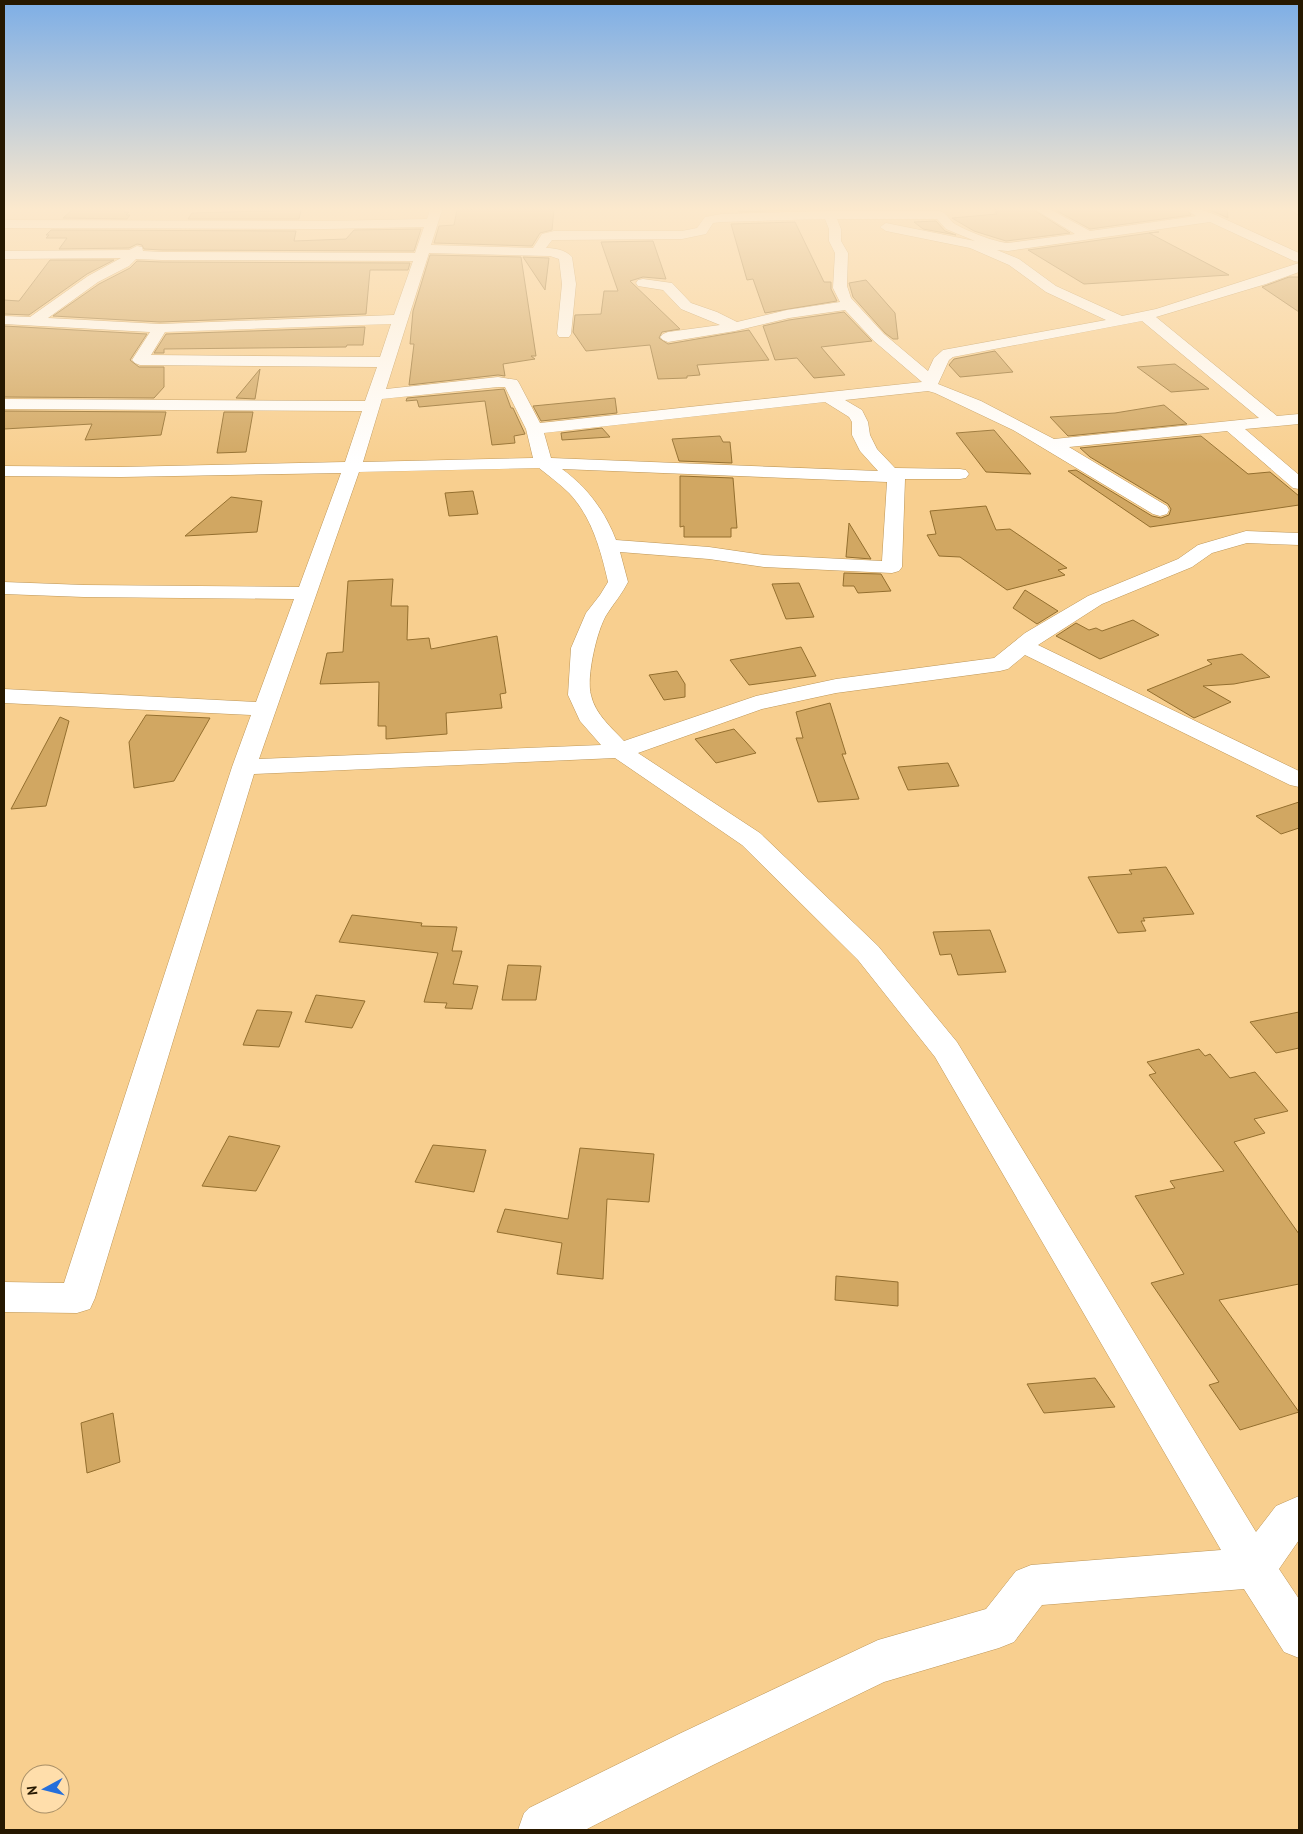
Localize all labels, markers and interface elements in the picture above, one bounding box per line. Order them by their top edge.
north arrow [20,1764,70,1814]
text: N [23,1785,42,1796]

